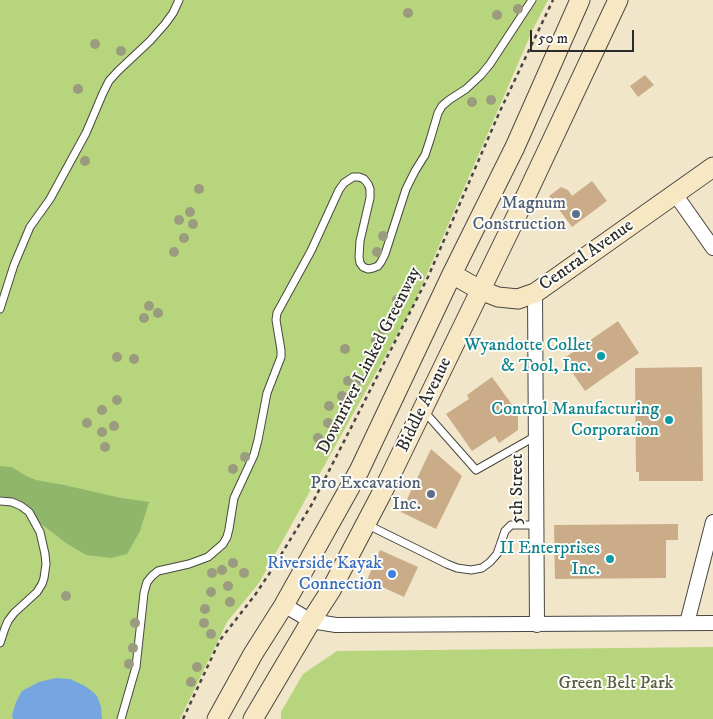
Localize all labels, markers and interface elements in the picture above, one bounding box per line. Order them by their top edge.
scale bar [533,20,637,52]
text: 50 m [538,29,568,48]
place label: Magnum Construction [472,193,566,235]
marker: Magnum Construction [570,208,582,220]
street label: Central Avenue [536,216,638,296]
street label: Downriver Linked Greenway [313,264,427,458]
place label: Wyandotte Collet & Tool, Inc. [464,335,591,378]
marker: Wyandotte Collet & Tool, Inc. [595,350,607,362]
street label: Biddle Avenue [393,354,457,456]
place label: Control Manufacturing Corporation [491,399,659,442]
marker: Control Manufacturing Corporation [663,414,675,426]
street label: 5th Street [507,454,529,524]
place label: Pro Excavation Inc. [310,473,421,516]
marker: Pro Excavation Inc. [425,488,437,500]
place label: II Enterprises Inc. [500,538,600,580]
place label: Riverside Kayak Connection [267,553,382,596]
marker: II Enterprises Inc. [604,553,616,565]
marker: Riverside Kayak Connection [386,568,398,580]
park label: Green Belt Park [559,673,673,695]

